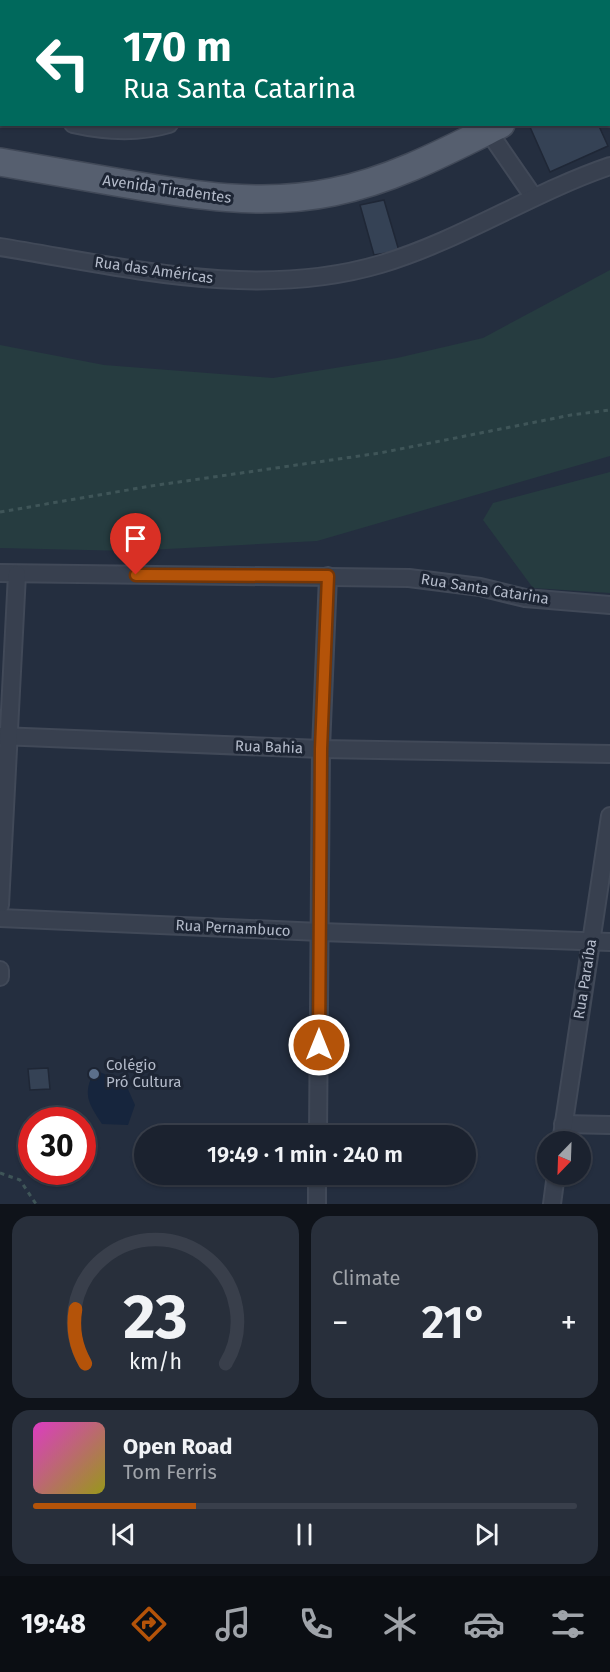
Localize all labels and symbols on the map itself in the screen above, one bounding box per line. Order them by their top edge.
street label: Avenida Tiradentes [101,171,233,207]
street label: Rua das Américas [94,253,214,287]
pin [110,513,161,575]
street label: Rua Santa Catarina [420,570,550,608]
street label: Rua Bahia [235,737,303,757]
street label: Rua Pernambuco [175,916,291,940]
street label: Rua Paraíba [570,938,600,1020]
position arrow [287,1013,351,1077]
place label: Colégio Pró Cultura [106,1056,181,1091]
marker: Colégio Pró Cultura [87,1067,101,1081]
speed limit sign: 30 [18,1107,96,1185]
north arrow [537,1131,591,1185]

